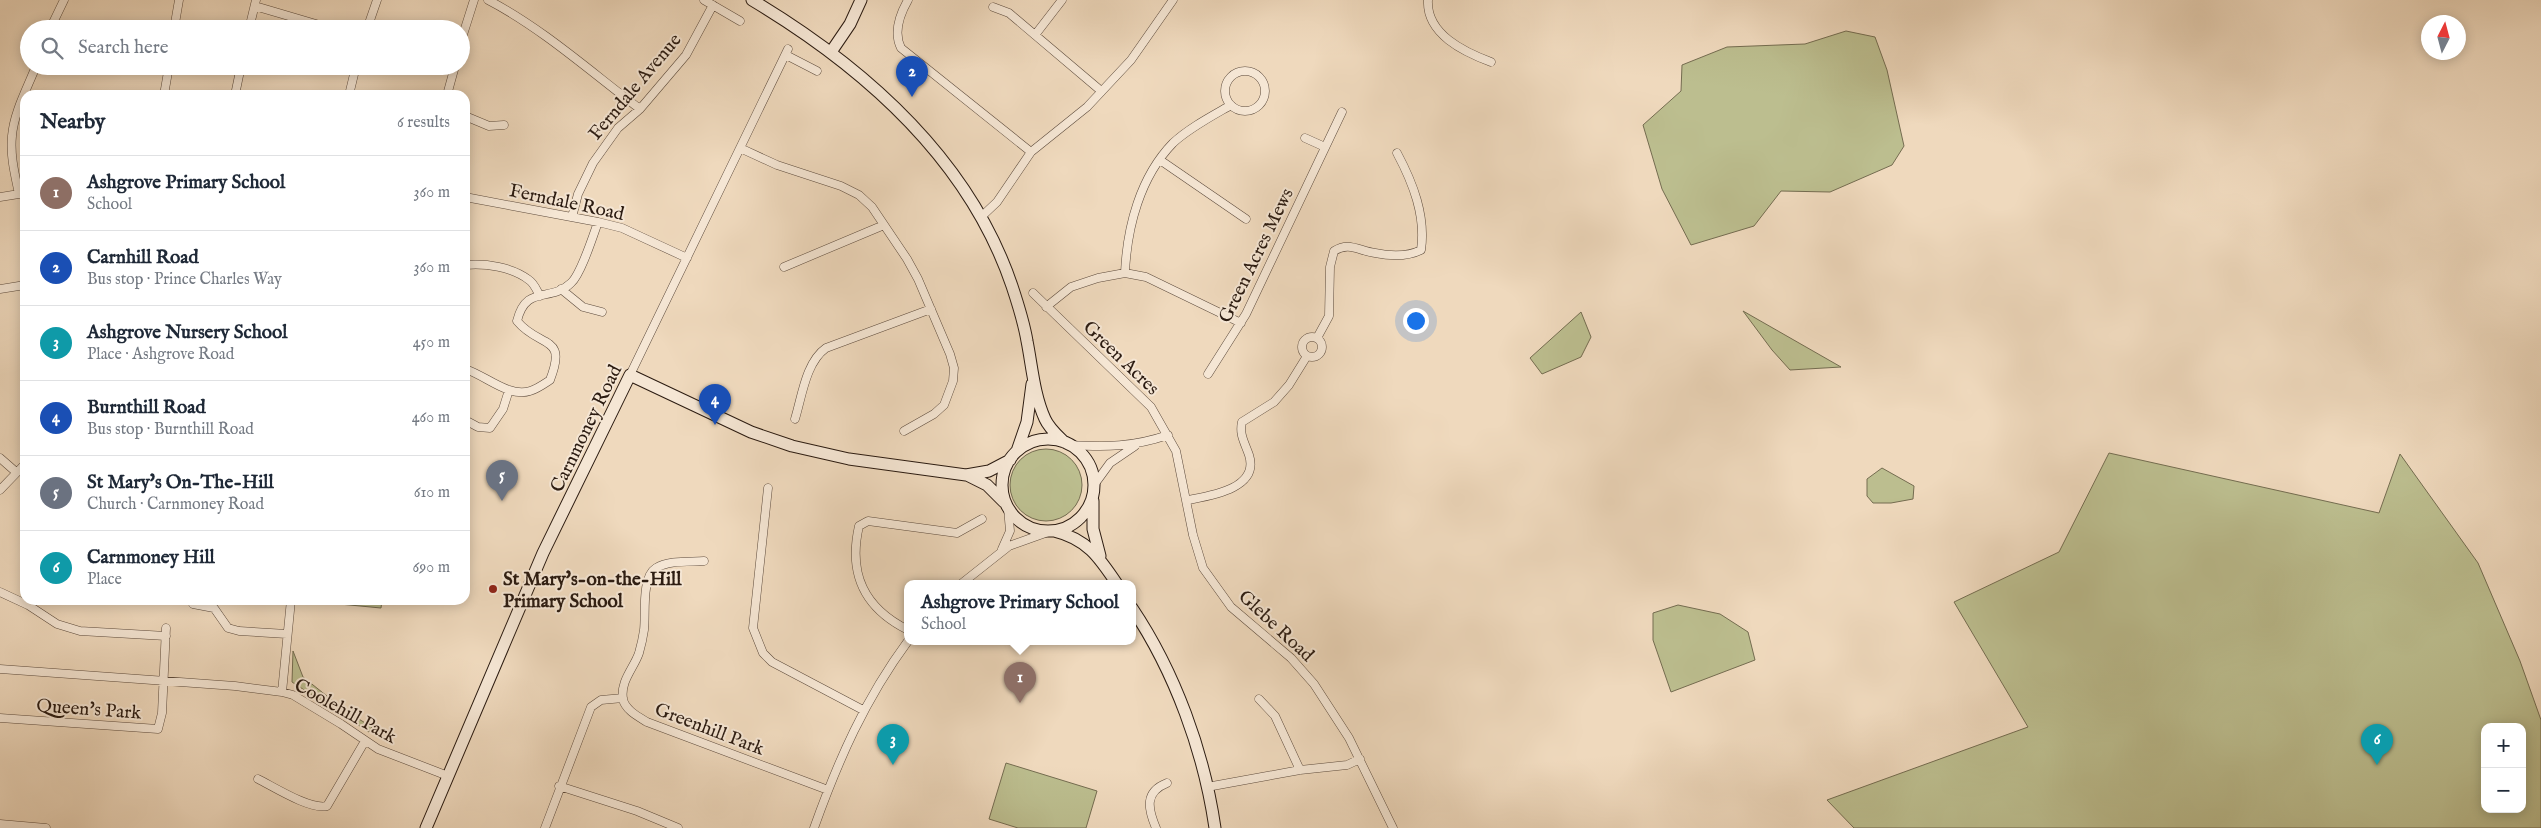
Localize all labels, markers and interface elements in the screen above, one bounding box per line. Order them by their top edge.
north arrow [2421,15,2466,60]
search box [20,20,470,75]
street label: Ferndale Avenue [584,29,687,146]
icon: search [38,34,66,62]
text: Search here [78,36,169,60]
pin: 2 [896,56,928,97]
text: Nearby [40,109,105,136]
text: 6 results [397,113,450,133]
text: Ashgrove Primary School [87,171,285,195]
street label: Ferndale Road [507,179,627,227]
text: 1 [53,183,59,203]
text: 360 m [414,183,450,203]
street label: Green Acres Mews [1214,185,1300,327]
text: School [87,195,132,215]
text: Carnhill Road [87,246,199,270]
text: 2 [52,258,60,278]
text: 360 m [414,258,450,278]
text: Bus stop · Prince Charles Way [87,270,282,290]
your location [1403,308,1429,334]
street label: Green Acres [1077,316,1164,401]
text: Ashgrove Nursery School [87,321,287,345]
text: 3 [53,333,59,353]
text: 450 m [413,333,450,353]
text: Place · Ashgrove Road [87,345,234,365]
street label: Carnmoney Road [546,360,628,497]
pin: 4 [699,384,731,425]
text: Burnthill Road [87,396,206,420]
text: 4 [52,408,60,428]
text: 460 m [412,408,450,428]
text: Bus stop · Burnthill Road [87,420,254,440]
pin: 5 [486,460,518,501]
text: St Mary's On-The-Hill [87,471,274,495]
text: 5 [53,483,59,503]
text: 610 m [414,483,450,503]
text: Church · Carnmoney Road [87,495,264,515]
text: Carnmoney Hill [87,546,215,570]
text: 6 [53,558,59,578]
text: 690 m [413,558,450,578]
place label: St Mary's-on-the-Hill Primary School [503,568,682,614]
text: Place [87,570,122,590]
popup [904,580,1136,645]
marker: St Mary's-on-the-Hill Primary School [487,583,499,595]
street label: Glebe Road [1233,585,1319,668]
text: Ashgrove Primary School [921,591,1119,615]
text: School [921,615,966,635]
pin: 1 [1004,662,1036,703]
street label: Coolehill Park [289,674,401,750]
street label: Queen's Park [36,694,143,726]
street label: Greenhill Park [651,698,768,762]
map controls [2481,723,2526,813]
button: + [2481,723,2526,768]
pin: 3 [877,724,909,765]
pin: 6 [2361,724,2393,765]
button: − [2481,768,2526,813]

